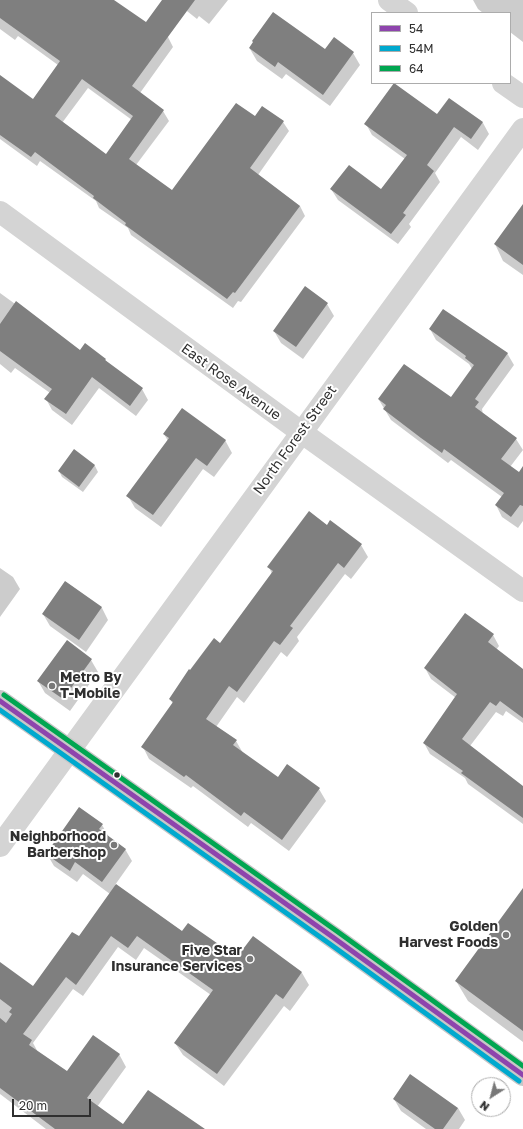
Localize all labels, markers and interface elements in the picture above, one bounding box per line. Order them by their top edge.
legend [371,12,511,84]
text: 54 [409,21,423,36]
text: 54M [409,41,434,56]
text: 64 [409,61,424,76]
street label: East Rose Avenue [178,340,284,424]
street label: North Forest Street [250,382,340,498]
place label: Metro By T-Mobile [60,670,122,702]
marker: Metro By T-Mobile [47,681,57,691]
unlabelled marker [112,770,122,780]
place label: Neighborhood Barbershop [10,829,106,862]
marker: Neighborhood Barbershop [109,840,119,850]
place label: Golden Harvest Foods [399,919,498,952]
marker: Golden Harvest Foods [501,930,511,940]
place label: Five Star Insurance Services [111,943,242,976]
marker: Five Star Insurance Services [245,954,255,964]
north arrow [471,1077,511,1117]
scale bar [14,1091,93,1117]
text: 20 m [19,1098,47,1113]
text: N [477,1099,491,1114]

